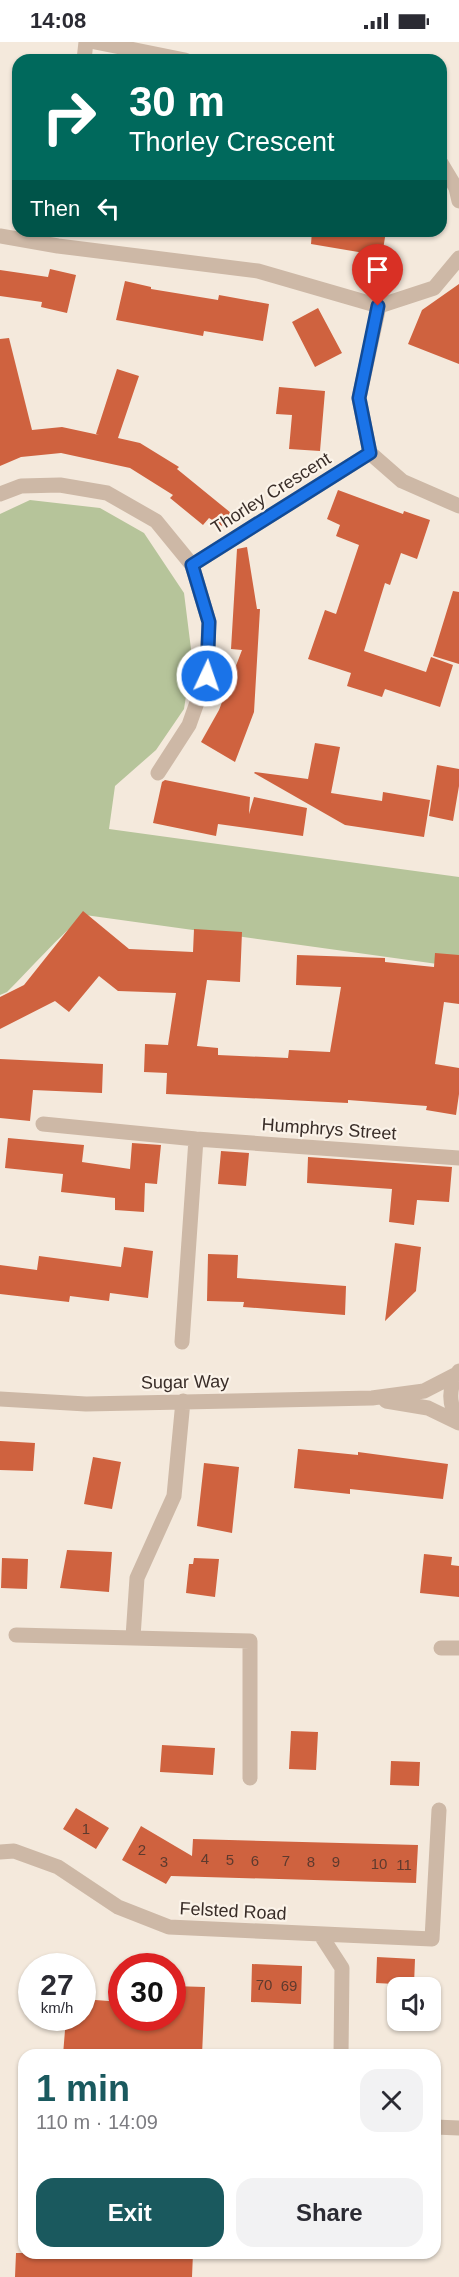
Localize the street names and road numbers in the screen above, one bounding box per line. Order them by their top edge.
street label: Thorley Crescent [208,448,334,538]
street label: Humphrys Street [261,1114,397,1144]
street label: Sugar Way [141,1371,229,1393]
street label: Felsted Road [179,1898,287,1924]

